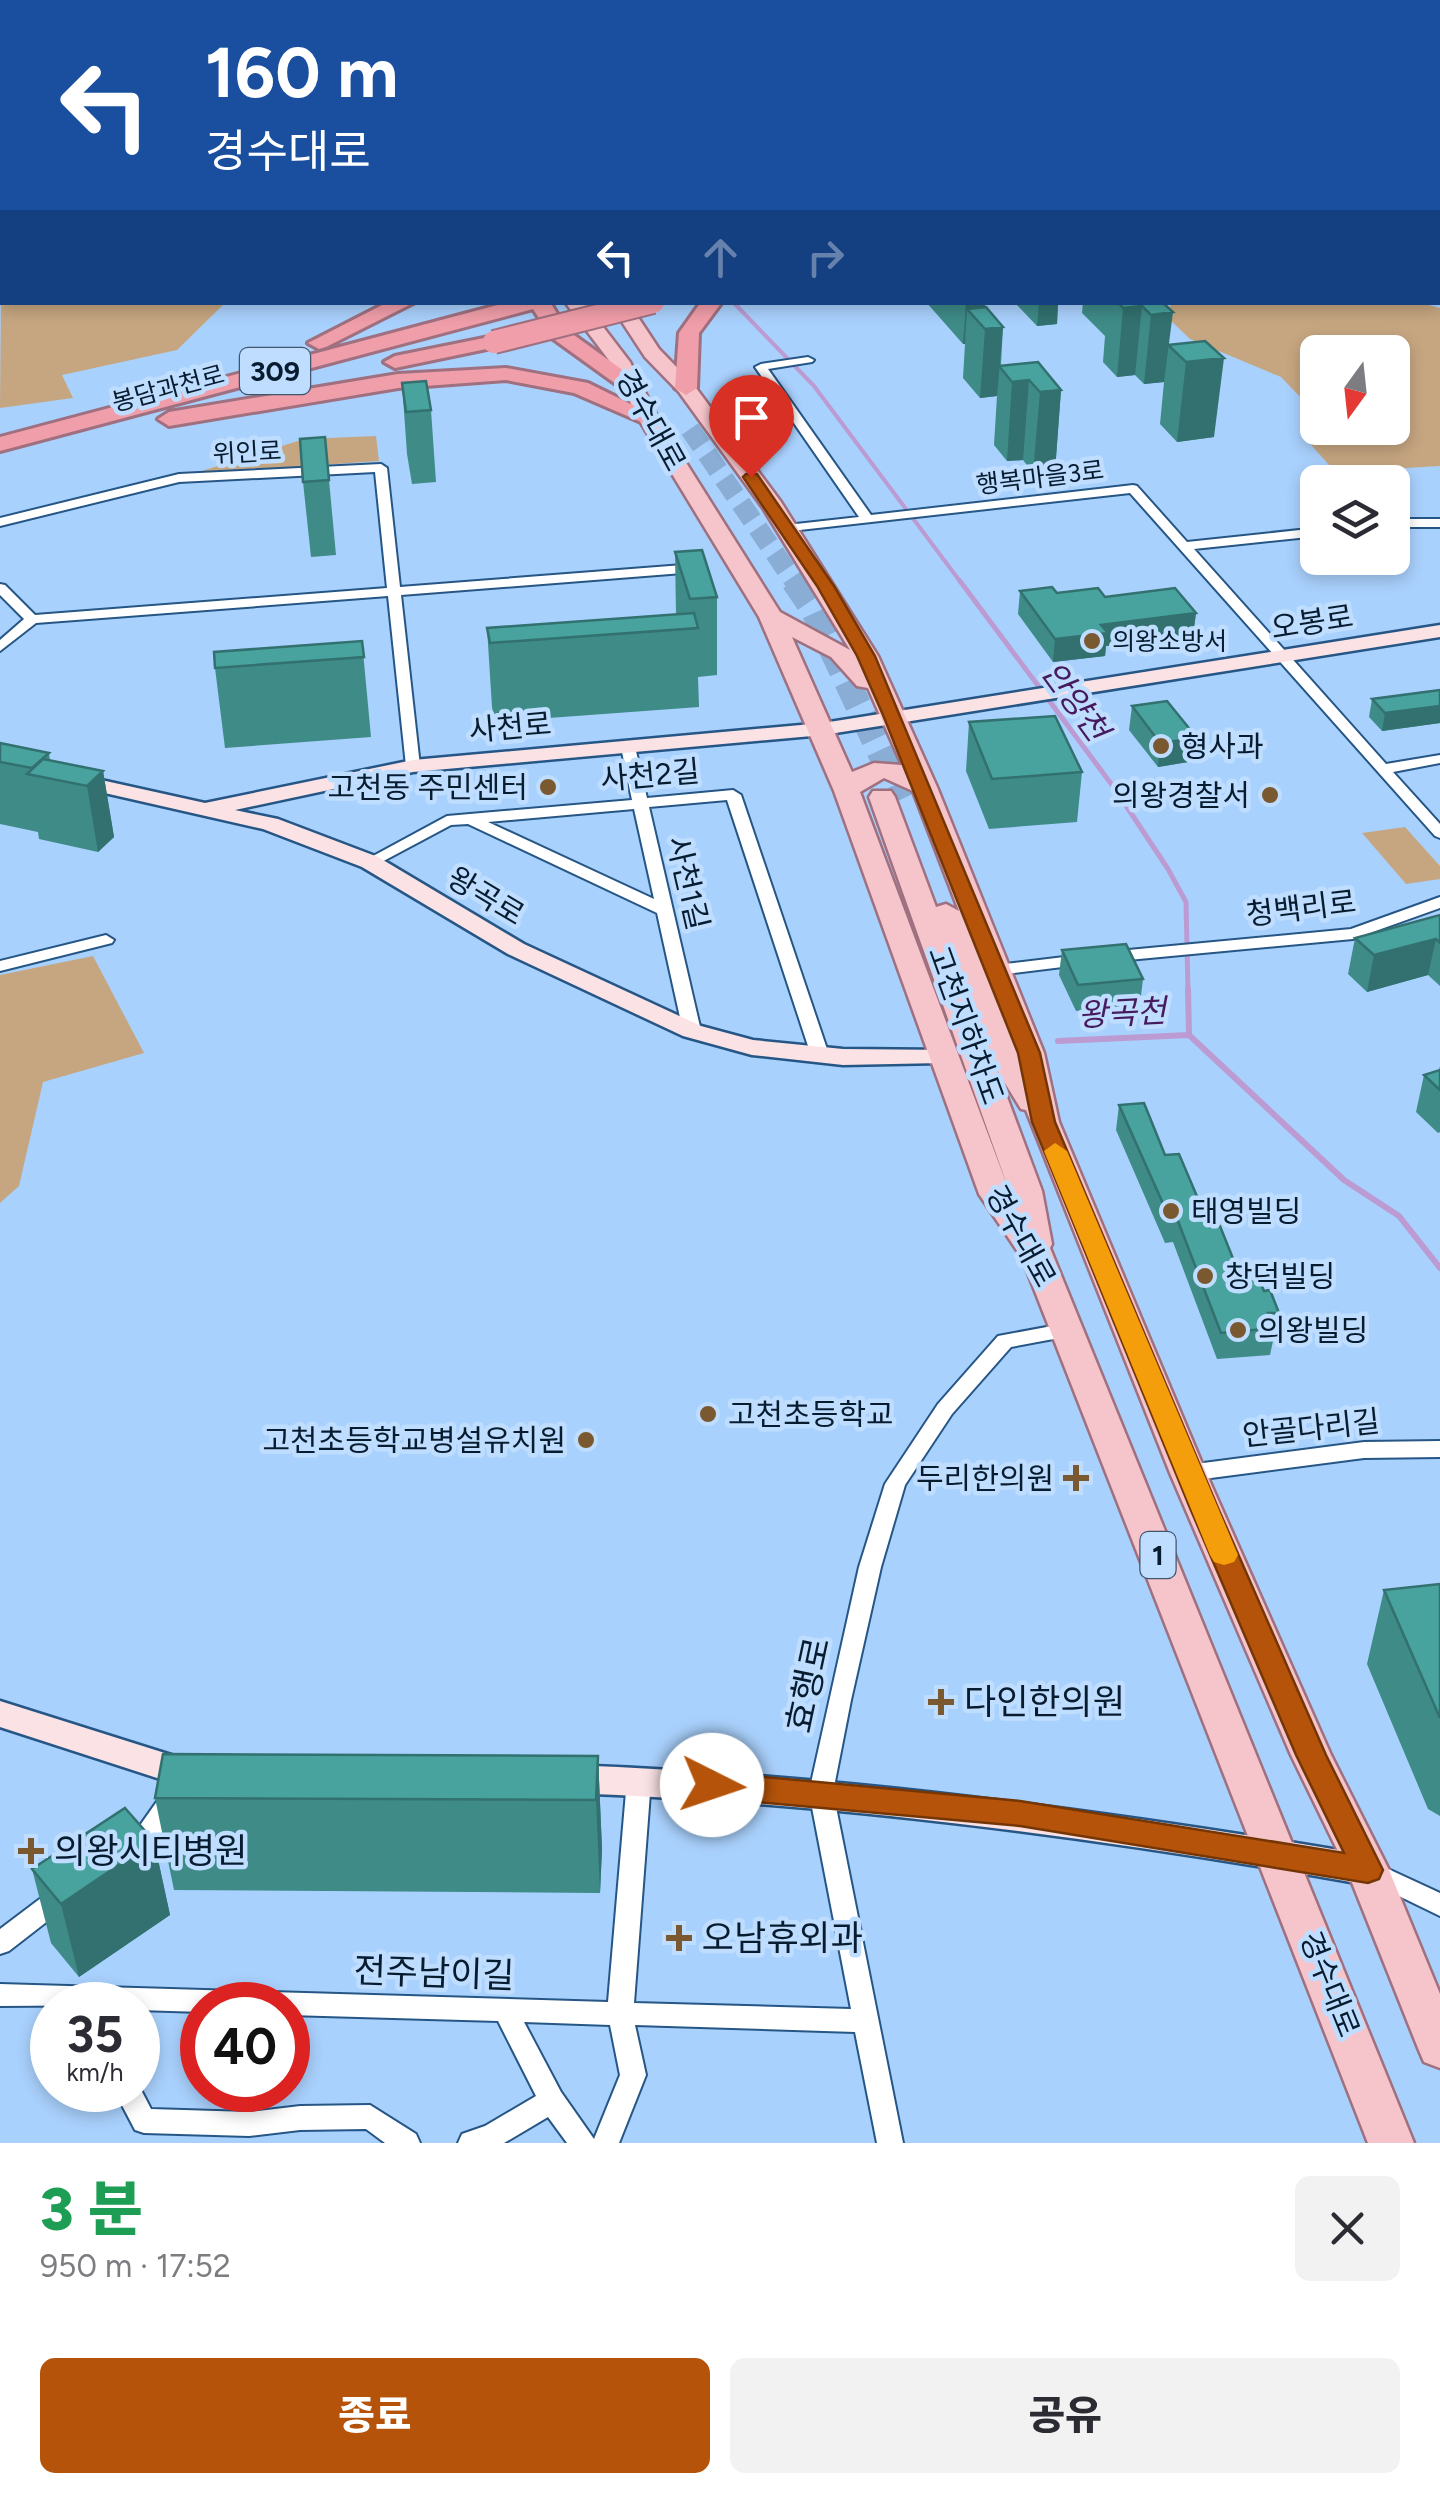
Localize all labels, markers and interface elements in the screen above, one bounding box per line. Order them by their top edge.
text: 160 m [205,30,398,115]
icon: left [40,40,170,170]
text: 경수대로 [205,124,371,178]
icon: left [588,230,643,285]
icon: ahead [693,230,748,285]
icon: right [798,230,853,285]
north arrow [1300,335,1410,445]
map controls [1300,335,1410,575]
road number: 309 [240,348,310,394]
street label: 봉담과천로 [109,359,227,417]
street label: 경수대로 [608,363,694,477]
pin [709,375,794,478]
icon: arrive [724,390,779,445]
street label: 위인로 [212,435,282,469]
street label: 행복마을3로 [974,454,1106,500]
button: layers [1300,465,1410,575]
street label: 오봉로 [1268,597,1356,647]
place label: 의왕소방서 [1112,626,1227,656]
marker: 의왕소방서 [1081,630,1103,652]
water label: 안양천 [1034,654,1118,751]
street label: 사천로 [467,705,553,749]
place label: 형사과 [1181,728,1264,765]
marker: 형사과 [1150,735,1172,757]
street label: 사천2길 [599,752,701,798]
place label: 고천동 주민센터 [327,769,528,806]
marker: 고천동 주민센터 [537,776,559,798]
place label: 의왕경찰서 [1112,777,1250,814]
marker: 의왕경찰서 [1259,784,1281,806]
street label: 사천1길 [659,832,717,934]
street label: 왕곡로 [441,859,531,933]
street label: 청백리로 [1244,883,1358,933]
street label: 고천지하차도 [920,941,1012,1109]
water label: 왕곡천 [1077,992,1171,1034]
street label: 경수대로 [978,1179,1064,1293]
place label: 태영빌딩 [1191,1193,1301,1230]
marker: 태영빌딩 [1160,1200,1182,1222]
place label: 창덕빌딩 [1225,1258,1335,1295]
marker: 창덕빌딩 [1194,1265,1216,1287]
place label: 의왕빌딩 [1258,1312,1368,1349]
marker: 의왕빌딩 [1227,1319,1249,1341]
place label: 고천초등학교 [728,1396,894,1433]
street label: 안골다리길 [1240,1402,1382,1454]
marker: 고천초등학교 [697,1403,719,1425]
place label: 고천초등학교병설유치원 [262,1422,566,1459]
marker: 고천초등학교병설유치원 [575,1429,597,1451]
place label: 두리한의원 [916,1460,1054,1497]
marker: 두리한의원 [1063,1465,1089,1491]
road number: 1 [1140,1532,1176,1578]
street label: 효행로 [777,1633,839,1737]
place label: 다인한의원 [964,1681,1125,1723]
marker: 다인한의원 [928,1689,954,1715]
position arrow [660,1733,764,1837]
place label: 의왕시티병원 [54,1830,247,1872]
marker: 의왕시티병원 [18,1838,44,1864]
place label: 오남휴외과 [702,1917,863,1959]
marker: 오남휴외과 [666,1925,692,1951]
street label: 경수대로 [1292,1926,1368,2042]
street label: 전주남이길 [353,1949,515,1997]
speed limit sign: 40 [180,1982,310,2112]
text: 35 [67,2004,123,2065]
text: km/h [66,2057,124,2087]
text: 3 분 [40,2173,143,2245]
button: close [1295,2176,1400,2281]
text: 950 m · 17:52 [40,2247,231,2285]
button: 종료 [40,2358,710,2473]
button: 공유 [730,2358,1400,2473]

